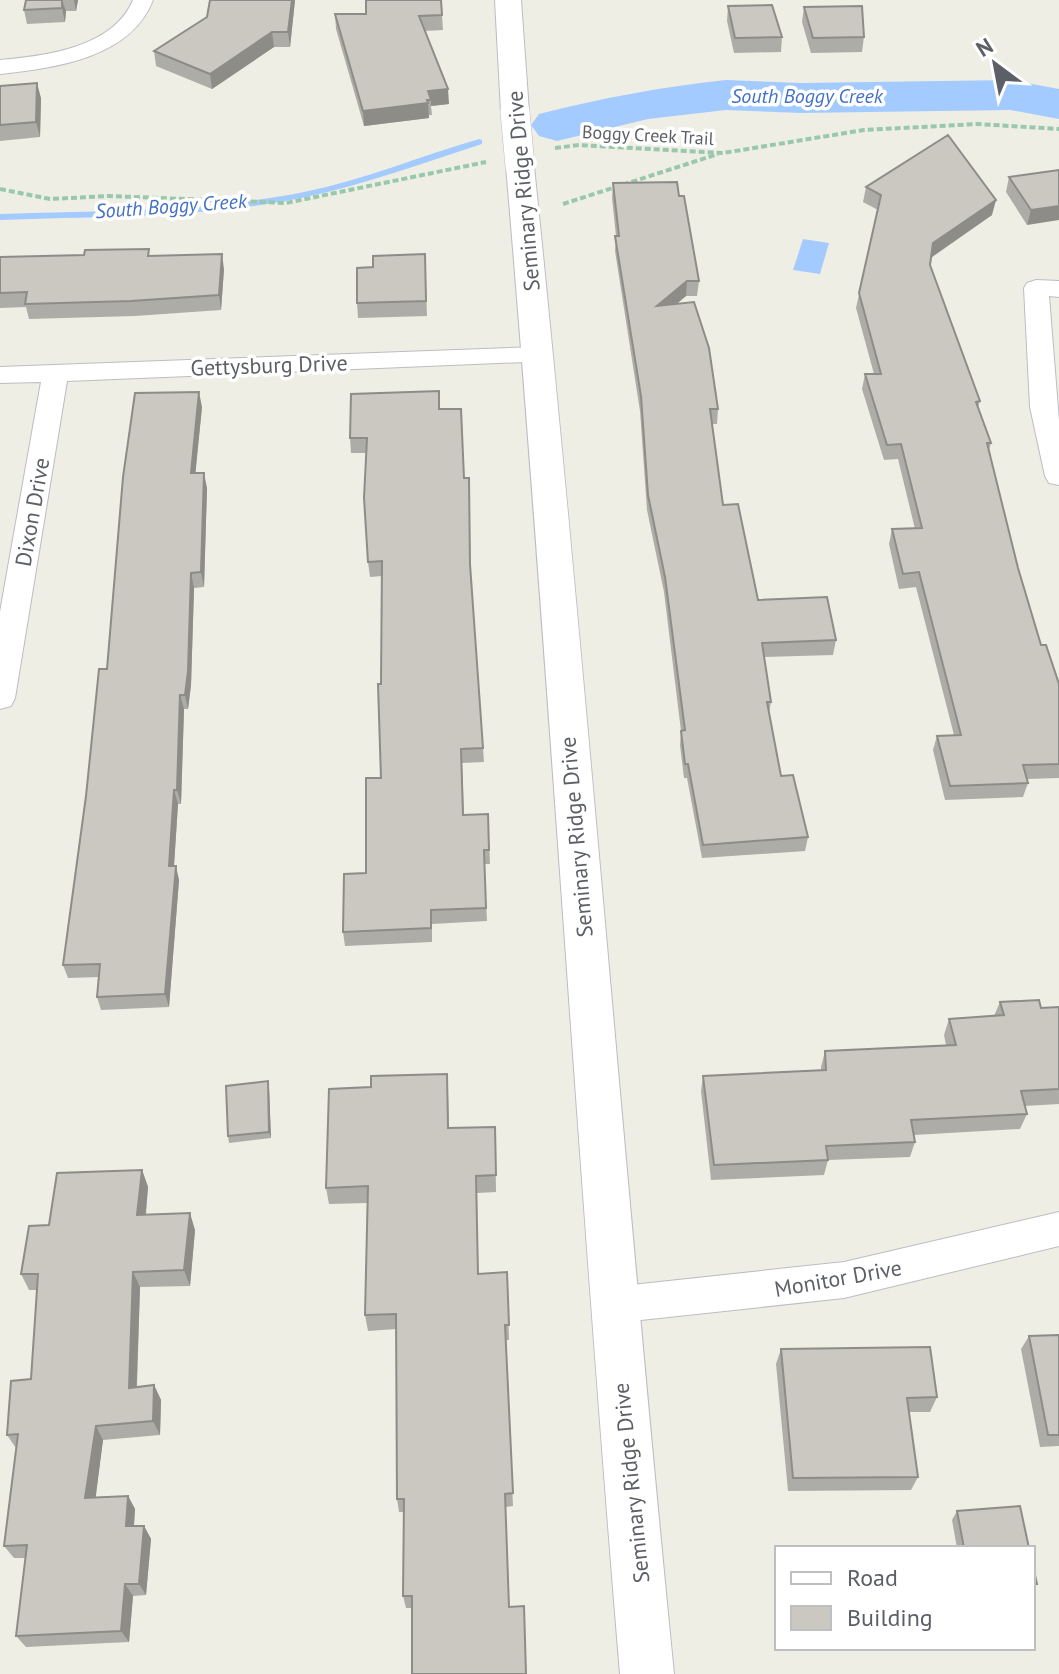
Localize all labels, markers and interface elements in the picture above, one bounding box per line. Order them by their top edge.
north arrow [955,24,1035,104]
text: N [971,31,998,63]
water label: South Boggy Creek [731,83,884,109]
street label: Seminary Ridge Drive [500,89,546,293]
street label: Boggy Creek Trail [582,120,715,150]
water label: South Boggy Creek [94,188,249,224]
street label: Gettysburg Drive [190,348,348,382]
street label: Dixon Drive [9,455,55,569]
street label: Seminary Ridge Drive [553,735,599,939]
street label: Monitor Drive [772,1253,904,1303]
street label: Seminary Ridge Drive [607,1381,655,1585]
legend [775,1546,1035,1650]
text: Road [847,1562,898,1593]
text: Building [847,1602,933,1633]

